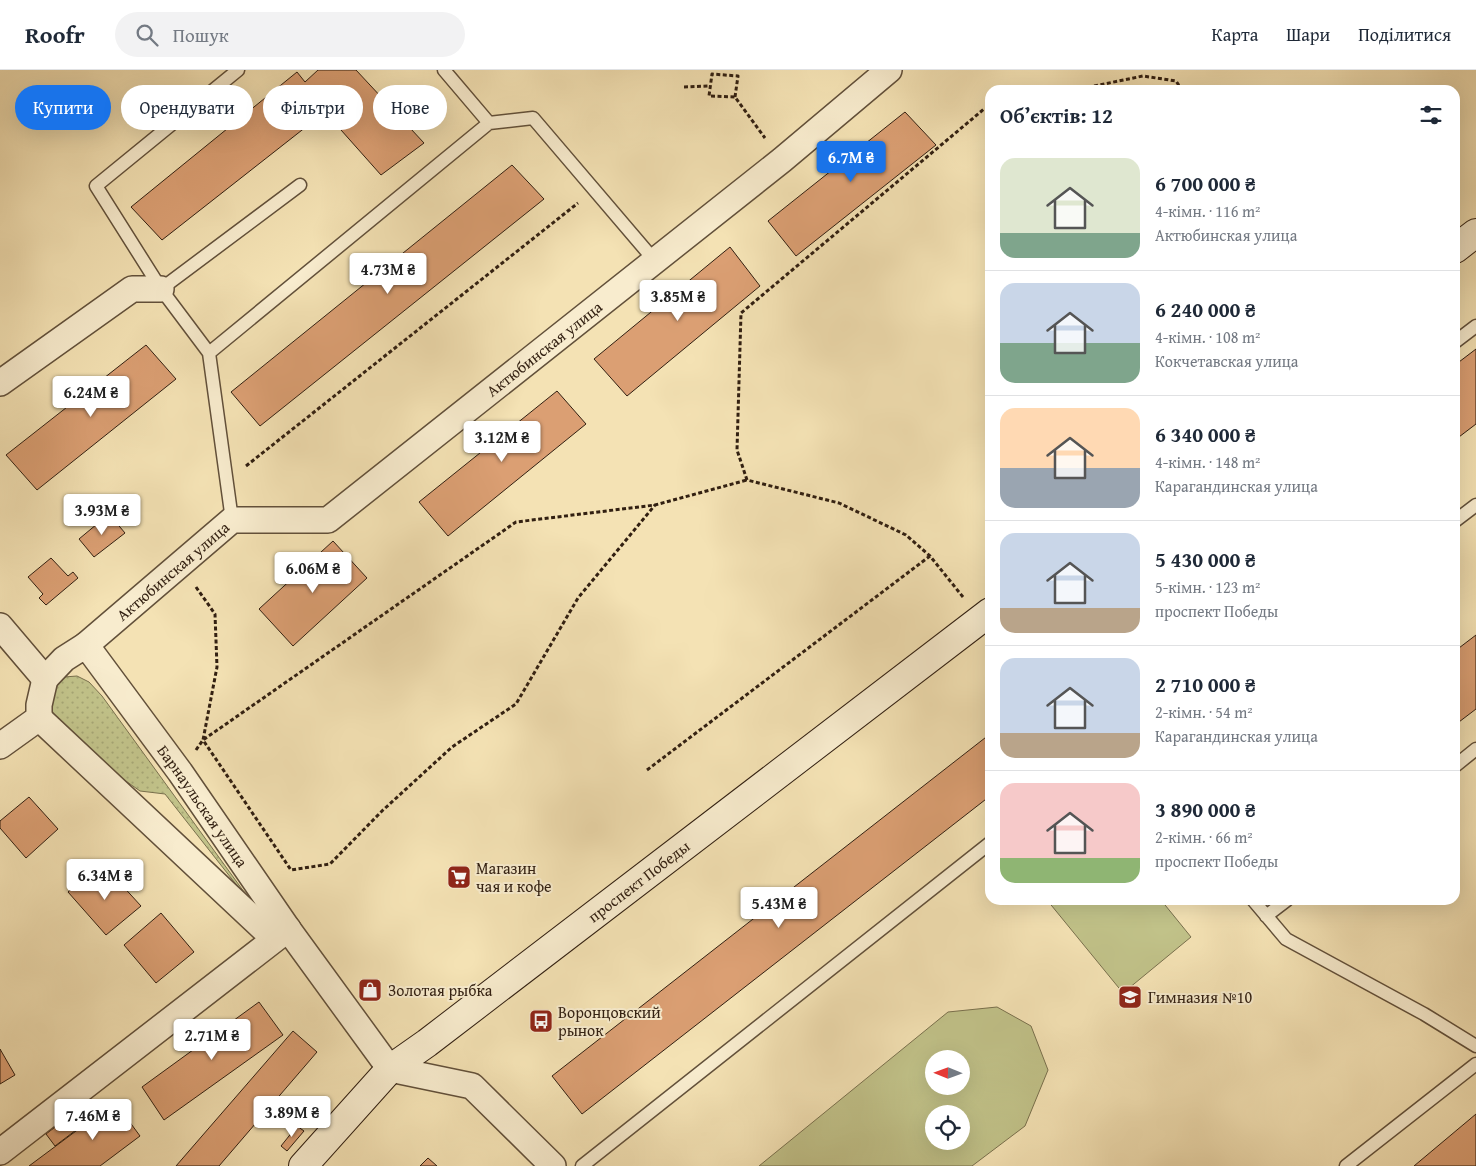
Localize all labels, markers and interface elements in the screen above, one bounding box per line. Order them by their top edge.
search box [115,12,465,57]
text: Roofr [25,17,85,52]
icon: search [133,21,161,49]
text: Пошук [173,21,229,49]
text: Карта [1212,21,1258,48]
text: Шари [1286,21,1330,48]
text: Поділитися [1358,21,1451,48]
chip: Купити [15,85,111,130]
chip: Орендувати [121,85,253,130]
chip: Фільтри [263,85,363,130]
chip: Нове [373,85,447,130]
text: Об’єктів: 12 [1000,100,1113,131]
icon: filters [1417,101,1445,129]
pin: 6.7M ₴ [810,140,892,183]
text: 6.7M ₴ [828,145,874,169]
text: 6 700 000 ₴ [1155,168,1256,199]
icon: home [1040,178,1100,238]
text: 4-кімн. · 116 m² [1155,199,1260,223]
text: Актюбинская улица [1155,223,1297,247]
pin: 4.73M ₴ [342,252,434,295]
text: 4.73M ₴ [361,257,415,281]
pin: 3.85M ₴ [632,280,724,322]
text: 3.85M ₴ [651,284,705,308]
text: 6 240 000 ₴ [1155,294,1256,325]
street label: Актюбинская улица [481,295,608,402]
icon: home [1040,303,1100,363]
text: 4-кімн. · 108 m² [1155,325,1260,349]
text: Кокчетавская улица [1155,349,1298,373]
pin: 6.24M ₴ [45,376,137,418]
text: 6.24M ₴ [64,380,118,404]
text: 6 340 000 ₴ [1155,419,1256,450]
pin: 3.12M ₴ [456,420,548,463]
text: 3.12M ₴ [475,425,529,449]
icon: home [1040,428,1100,488]
text: 4-кімн. · 148 m² [1155,450,1260,474]
text: Карагандинская улица [1155,474,1318,498]
pin: 3.93M ₴ [56,494,148,536]
text: 3.93M ₴ [75,498,129,522]
street label: Актюбинская улица [111,515,235,626]
text: 5 430 000 ₴ [1155,544,1256,575]
pin: 6.06M ₴ [267,552,359,594]
icon: home [1040,553,1100,613]
text: 6.06M ₴ [286,556,340,580]
text: 5-кімн. · 123 m² [1155,575,1260,599]
text: проспект Победы [1155,599,1278,623]
text: 2 710 000 ₴ [1155,669,1256,700]
icon: home [1040,678,1100,738]
text: 2-кімн. · 54 m² [1155,700,1253,724]
text: Карагандинская улица [1155,724,1318,748]
street label: Барнаульская улица [152,739,254,872]
text: 3 890 000 ₴ [1155,794,1256,825]
icon: home [1040,803,1100,863]
text: 2-кімн. · 66 m² [1155,825,1253,849]
street label: проспект Победы [582,834,695,928]
text: проспект Победы [1155,849,1278,873]
place label: Магазин чая и кофе [476,856,552,898]
pin: 6.34M ₴ [59,858,151,901]
text: 6.34M ₴ [78,863,132,887]
supermarket icon: Магазин чая и кофе [446,864,472,890]
pin: 5.43M ₴ [733,886,825,929]
text: 5.43M ₴ [752,891,806,915]
shop icon: Золотая рыбка [357,977,383,1003]
place label: Золотая рыбка [388,978,493,1002]
school or university icon: Гимназия №10 [1117,984,1143,1010]
place label: Гимназия №10 [1148,985,1253,1009]
place label: Воронцовский рынок [558,1000,661,1042]
bus stop icon: Воронцовский рынок [528,1008,554,1034]
pin: 2.71M ₴ [166,1018,258,1061]
text: 2.71M ₴ [185,1023,239,1047]
north arrow [925,1050,970,1095]
map controls [925,1050,970,1150]
pin: 3.89M ₴ [246,1096,338,1138]
pin: 7.46M ₴ [47,1098,139,1141]
text: 3.89M ₴ [265,1100,319,1124]
text: 7.46M ₴ [66,1103,120,1127]
button: locate [925,1105,970,1150]

